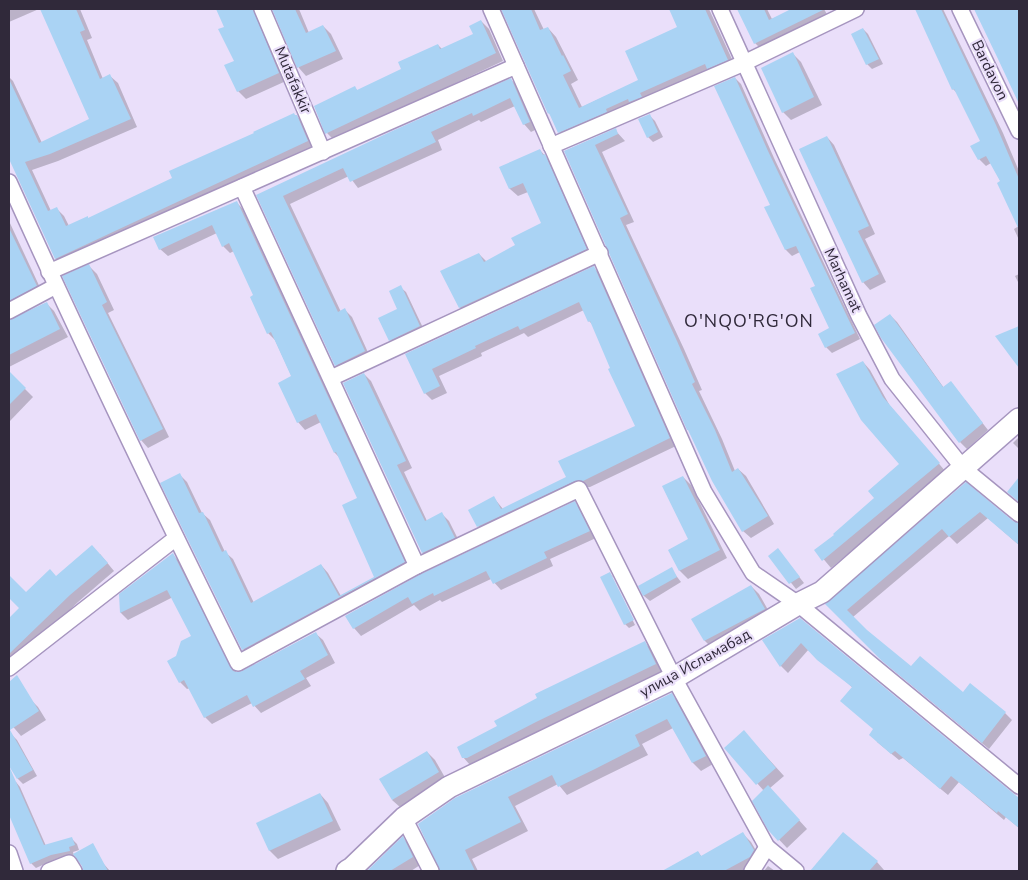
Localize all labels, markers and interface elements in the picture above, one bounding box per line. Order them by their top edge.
street label: Bardavon [967,37,1013,103]
street label: Mutafakkir [270,43,316,117]
street label: Marhamat [819,245,867,316]
district label: O'NQO'RG'ON [684,309,814,333]
street label: улица Исламабад [636,624,754,702]

